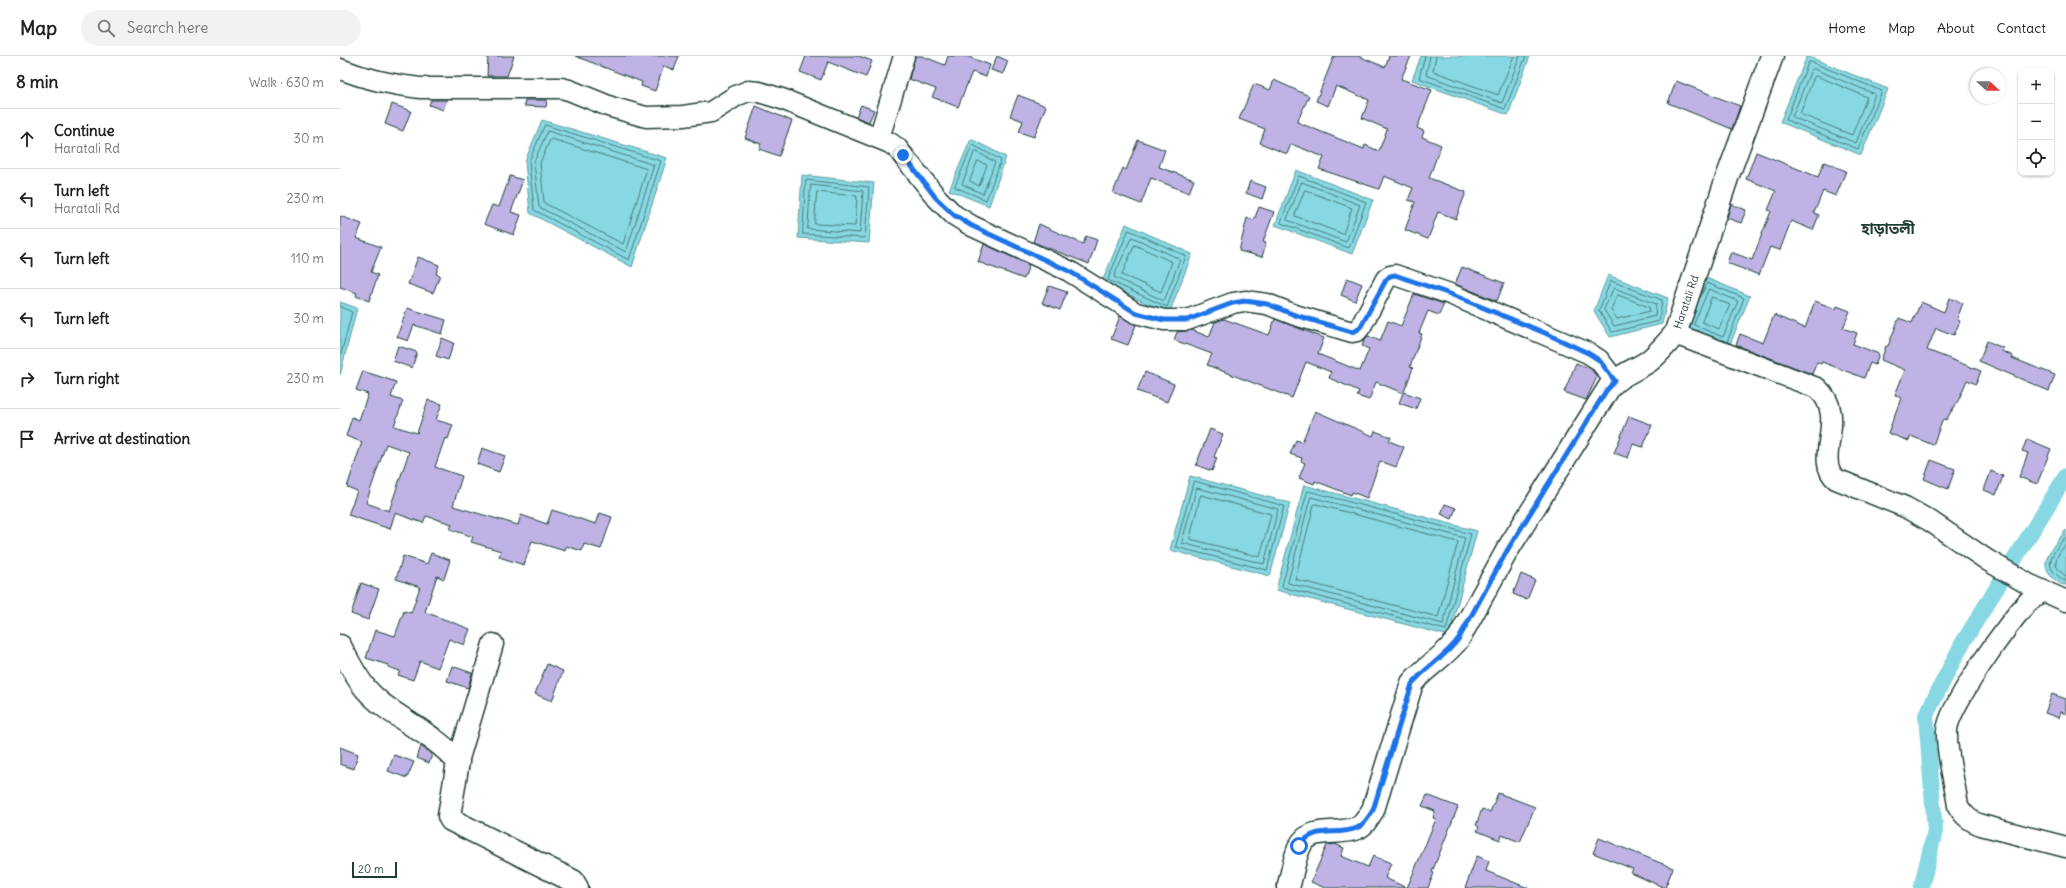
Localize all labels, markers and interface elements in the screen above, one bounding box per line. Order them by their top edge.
search box [81,10,361,46]
text: Map [20,16,57,40]
icon: search [95,17,117,39]
text: Search here [127,18,208,37]
text: Home [1828,19,1866,37]
text: Map [1888,19,1915,37]
text: About [1937,19,1975,37]
text: Contact [1997,19,2046,37]
north arrow [1970,68,2006,104]
map controls [2018,68,2054,176]
button: + [2018,68,2054,104]
text: 8 min [16,71,58,93]
text: Walk · 630 m [249,74,324,91]
button: − [2018,104,2054,140]
text: Continue [54,121,115,140]
icon: ahead [16,128,38,150]
text: 30 m [294,130,324,147]
text: Haratali Rd [54,140,120,157]
button: locate [2018,140,2054,176]
route end [894,146,912,164]
text: Turn left [54,181,109,200]
icon: left [16,188,38,210]
text: 230 m [286,190,324,207]
text: Haratali Rd [54,200,120,217]
district label: হাড়াতলী [1860,219,1916,238]
icon: left [16,248,38,270]
text: Turn left [54,249,109,268]
text: 110 m [291,250,324,267]
street label: Haratali Rd [1670,273,1702,331]
icon: left [16,308,38,330]
text: Turn left [54,309,109,328]
text: 30 m [294,310,324,327]
icon: right [16,368,38,390]
text: Turn right [54,369,119,388]
text: 230 m [286,370,324,387]
icon: arrive [16,428,38,450]
text: Arrive at destination [54,429,190,448]
route start [1290,837,1308,855]
scale bar [352,860,397,879]
text: 20 m [358,862,384,876]

